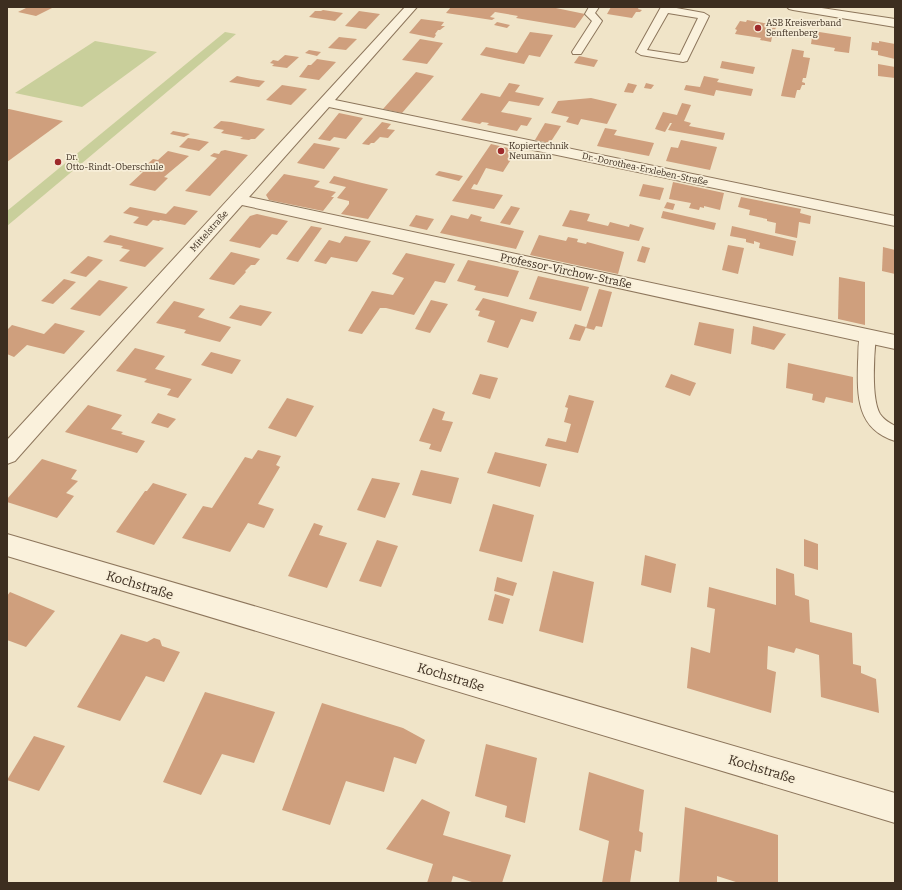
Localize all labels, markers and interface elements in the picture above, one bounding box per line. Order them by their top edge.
place label: ASB Kreisverband Senftenberg [766,18,842,38]
marker: ASB Kreisverband Senftenberg [753,23,763,33]
place label: Kopiertechnik Neumann [509,141,570,161]
marker: Kopiertechnik Neumann [496,146,506,156]
street label: Dr.-Dorothea-Erxleben-Straße [581,151,709,187]
place label: Dr. Otto-Rindt-Oberschule [66,152,163,172]
marker: Dr. Otto-Rindt-Oberschule [53,157,63,167]
street label: Mittelstraße [188,208,230,253]
street label: Professor-Virchow-Straße [499,251,633,291]
street label: Kochstraße [105,568,175,602]
street label: Kochstraße [416,660,486,694]
street label: Kochstraße [727,752,797,786]

